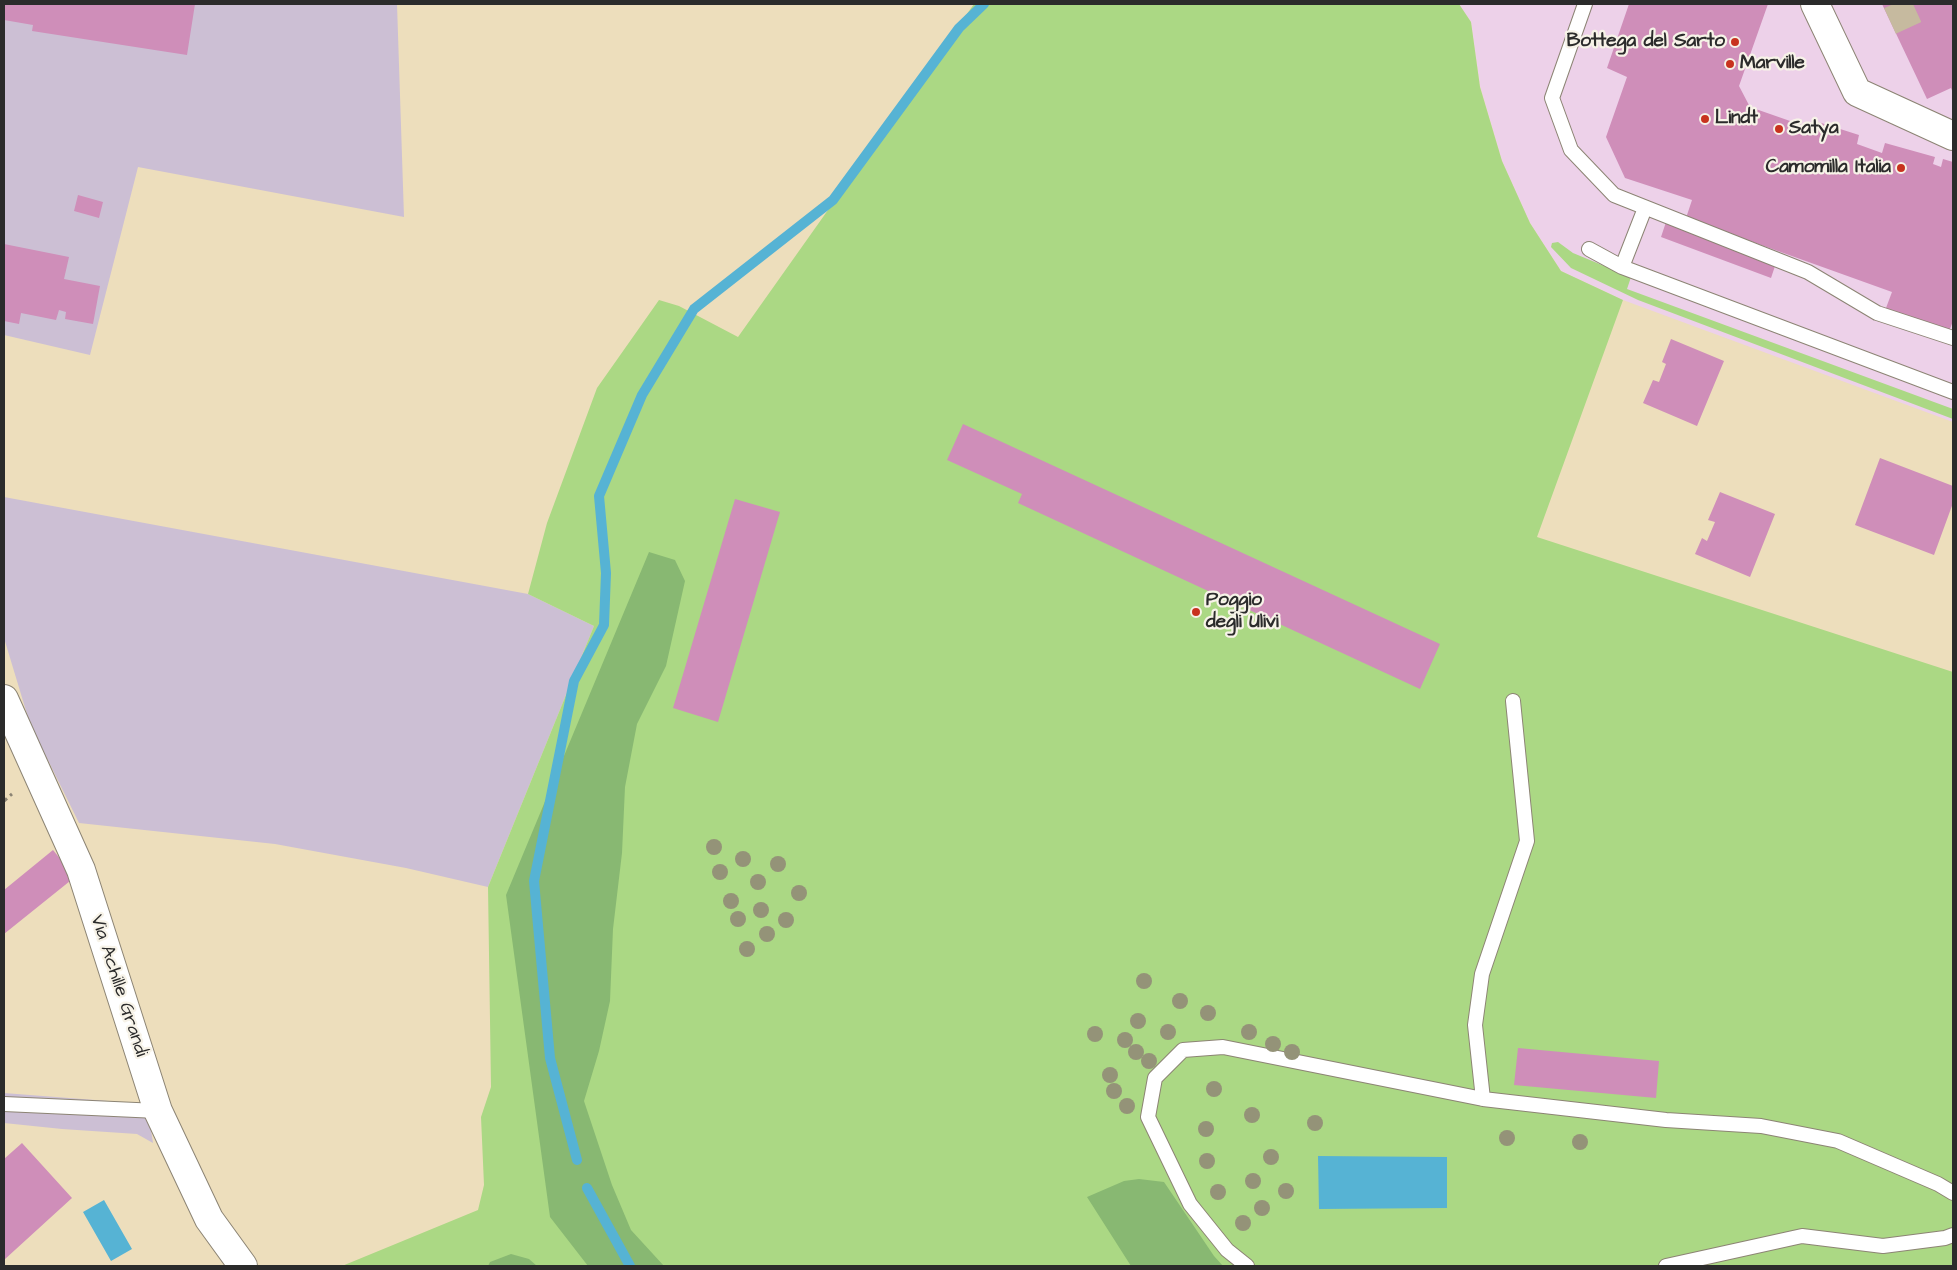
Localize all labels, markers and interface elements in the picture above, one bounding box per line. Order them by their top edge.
place label: Bottega del Sarto [1567,31,1725,53]
marker: Bottega del Sarto [1729,36,1741,48]
place label: Marville [1740,53,1805,75]
marker: Marville [1724,58,1736,70]
place label: Lindt [1715,108,1758,130]
marker: Lindt [1699,113,1711,125]
place label: Satya [1789,118,1839,140]
marker: Satya [1773,123,1785,135]
place label: Camomilla Italia [1766,157,1891,179]
marker: Camomilla Italia [1895,162,1907,174]
place label: Poggio degli Ulivi [1206,590,1279,634]
marker: Poggio degli Ulivi [1190,606,1202,618]
street label: Via Achille Grandi [84,912,152,1060]

